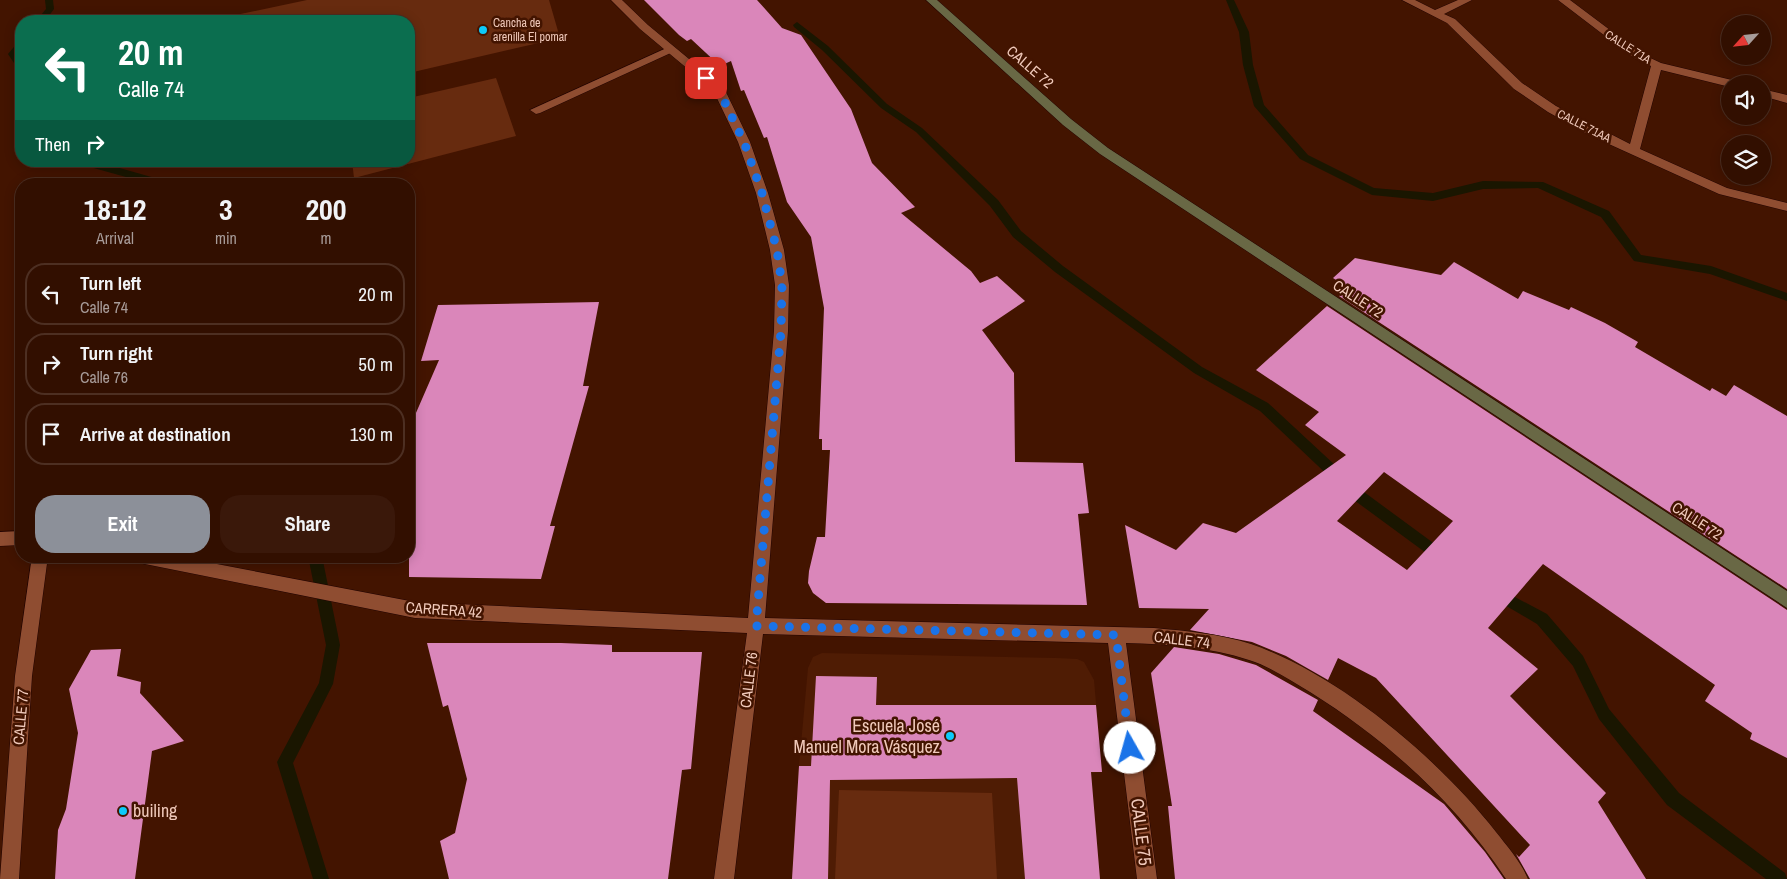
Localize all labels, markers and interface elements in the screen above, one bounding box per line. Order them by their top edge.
place label: Cancha de arenilla El pomar [493,15,568,45]
north arrow [1721,15,1771,65]
map controls [1721,15,1771,185]
marker: Cancha de arenilla El pomar [477,24,489,36]
street label: CALLE 71A [1602,27,1654,68]
text: 20 m [118,29,183,76]
icon: left [35,35,100,100]
street label: CALLE 72 [1002,40,1058,93]
pin [685,57,727,99]
icon: arrive [692,64,720,92]
text: Calle 74 [118,74,184,104]
button: sound [1721,75,1771,125]
street label: CALLE 71AA [1555,106,1614,146]
icon: right [81,130,109,158]
text: Then [35,131,71,157]
button: layers [1721,135,1771,185]
text: 18:12 [84,189,146,229]
text: 3 [219,189,233,229]
text: 200 [305,189,346,229]
text: Arrival [96,227,134,249]
text: min [215,227,237,249]
text: m [320,227,331,249]
text: Turn left [80,270,141,296]
street label: CALLE 72 [1329,275,1388,323]
icon: left [37,280,65,308]
text: 20 m [358,281,393,307]
text: Calle 74 [80,296,128,318]
text: Turn right [80,340,152,366]
icon: right [37,350,65,378]
text: 50 m [358,351,393,377]
text: Calle 76 [80,366,128,388]
icon: arrive [37,420,65,448]
text: Arrive at destination [80,421,231,447]
text: 130 m [350,421,393,447]
button: Exit [35,495,210,553]
button: Share [220,495,395,553]
street label: CALLE 72 [1668,497,1727,545]
street label: CARRERA 42 [405,596,483,623]
street label: CALLE 74 [1153,626,1211,653]
street label: CALLE 76 [735,651,762,709]
street label: CALLE 77 [8,688,33,746]
place label: Escuela José Manuel Mora Vásquez [793,713,940,759]
position arrow [1103,721,1155,773]
marker: Escuela José Manuel Mora Vásquez [944,730,956,742]
street label: CALLE 75 [1125,797,1158,867]
place label: builing [133,798,178,823]
marker: builing [117,805,129,817]

